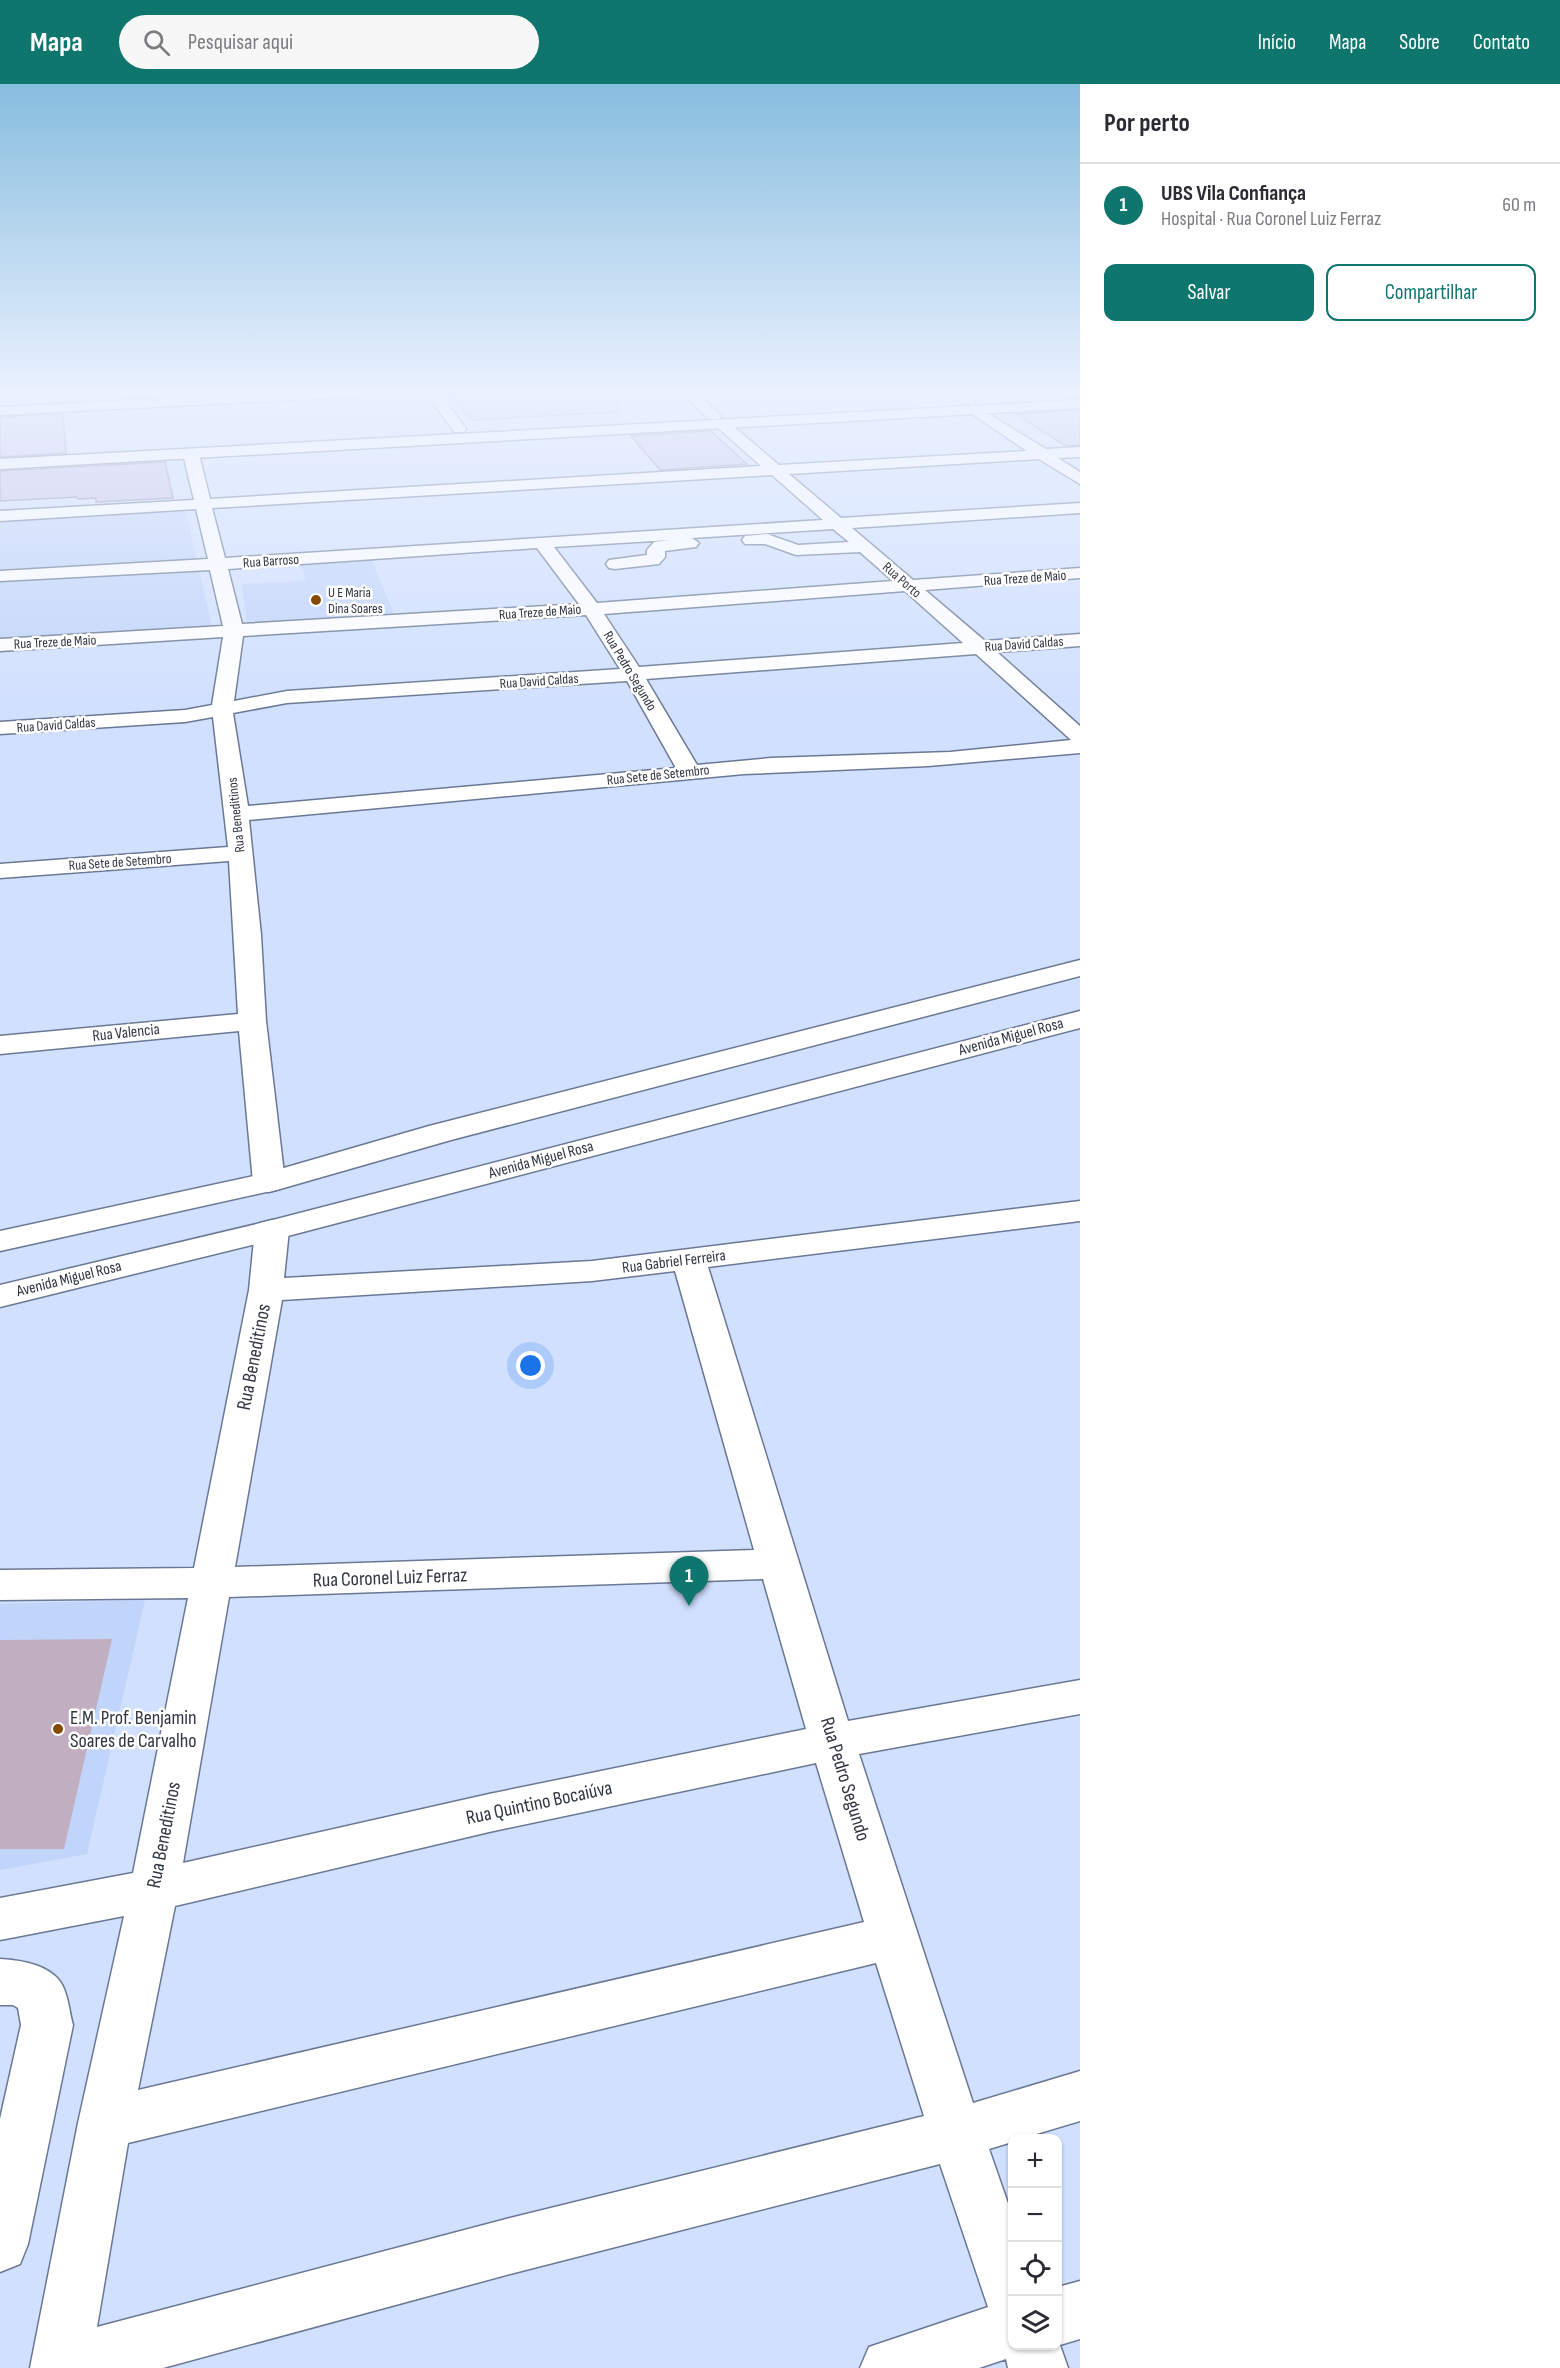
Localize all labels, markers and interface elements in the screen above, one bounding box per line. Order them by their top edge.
search box [119,15,539,69]
text: Mapa [30,26,83,59]
icon: search [140,26,173,59]
text: Pesquisar aqui [188,29,293,56]
text: Início [1258,30,1296,55]
text: Mapa [1329,30,1366,55]
text: Sobre [1399,30,1440,55]
text: Contato [1473,30,1530,55]
text: Por perto [1104,108,1190,139]
text: UBS Vila Confiança [1161,180,1306,207]
text: 1 [1120,193,1127,217]
text: 60 m [1502,193,1536,217]
text: Hospital · Rua Coronel Luiz Ferraz [1161,207,1381,231]
button: Salvar [1104,264,1314,321]
button: Compartilhar [1326,264,1536,321]
street label: Rua Barroso [242,551,300,571]
street label: Rua Porto [879,559,925,602]
street label: Rua Treze de Maio [983,567,1067,589]
place label: U E Maria Dina Soares [328,584,383,617]
marker: U E Maria Dina Soares [309,593,323,607]
street label: Rua Treze de Maio [498,601,582,623]
street label: Rua Pedro Segundo [600,628,661,714]
street label: Rua Treze de Maio [13,631,97,653]
street label: Rua David Caldas [984,633,1064,655]
street label: Rua David Caldas [499,670,579,692]
street label: Rua David Caldas [16,714,96,736]
street label: Rua Sete de Setembro [606,761,710,789]
street label: Rua Beneditinos [224,777,248,853]
street label: Rua Sete de Setembro [68,850,172,874]
street label: Avenida Miguel Rosa [956,1014,1065,1060]
street label: Rua Valencia [91,1020,161,1046]
street label: Avenida Miguel Rosa [486,1137,595,1183]
street label: Rua Gabriel Ferreira [621,1246,727,1278]
street label: Avenida Miguel Rosa [14,1257,123,1301]
street label: Rua Beneditinos [232,1302,276,1412]
your location [516,1351,545,1380]
pin: 1 [670,1556,708,1606]
street label: Rua Coronel Luiz Ferraz [312,1563,468,1593]
place label: E.M. Prof. Benjamin Soares de Carvalho [70,1706,197,1753]
street label: Rua Pedro Segundo [815,1714,875,1844]
marker: E.M. Prof. Benjamin Soares de Carvalho [51,1722,65,1736]
street label: Rua Quintino Bocaiúva [464,1776,614,1830]
street label: Rua Beneditinos [142,1780,186,1890]
map controls [1008,2134,1062,2350]
button: + [1008,2134,1062,2188]
button: − [1008,2188,1062,2242]
button: locate [1008,2242,1062,2296]
button: layers [1008,2296,1062,2350]

